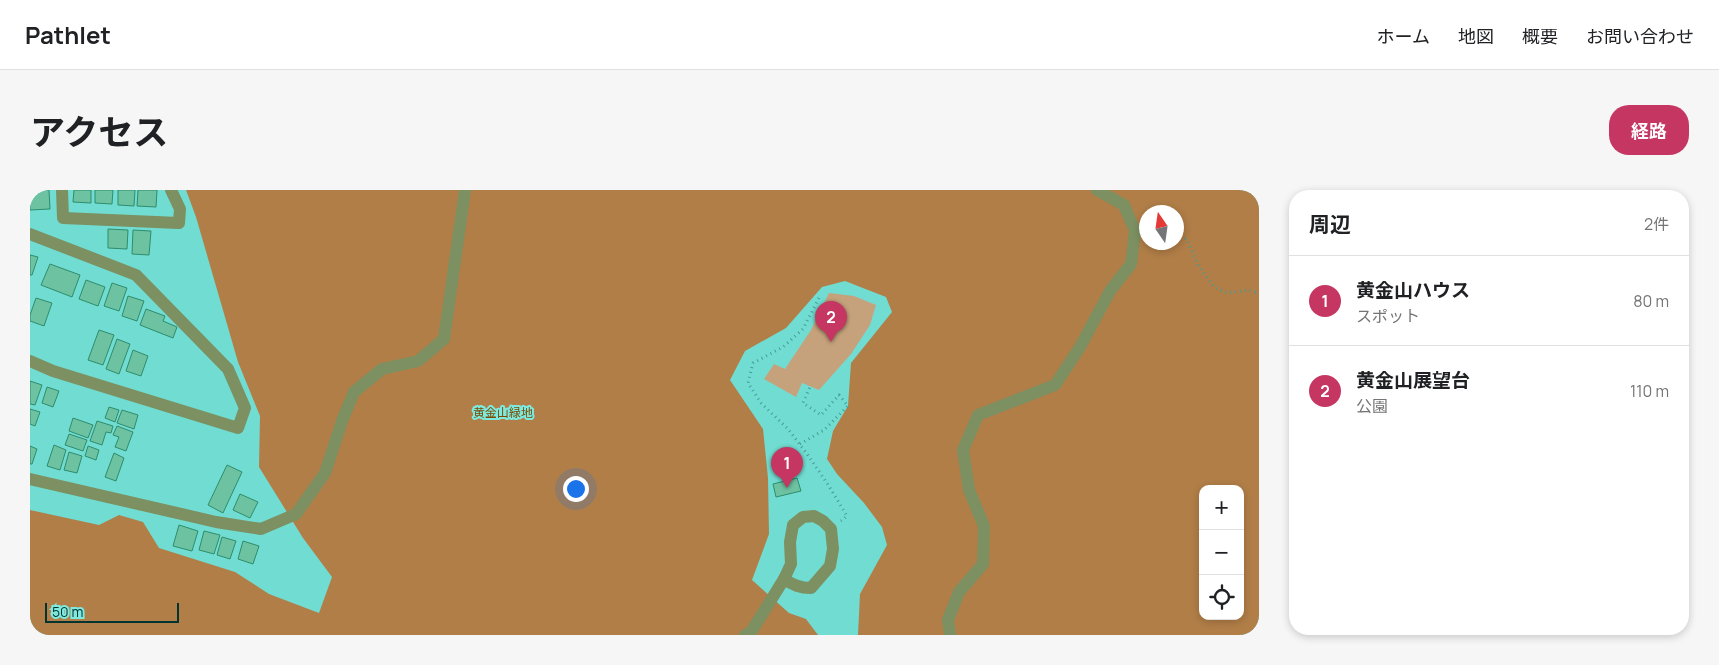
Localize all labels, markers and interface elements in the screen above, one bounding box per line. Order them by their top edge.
text: Pathlet [25,18,111,51]
text: ホーム [1377,24,1430,48]
text: 地図 [1458,24,1494,48]
text: 概要 [1522,24,1558,48]
text: お問い合わせ [1586,24,1694,48]
button: 経路 [1609,105,1689,155]
text: アクセス [30,108,168,156]
north arrow [1139,205,1184,250]
text: 周辺 [1309,210,1351,238]
text: 2件 [1644,213,1669,235]
text: 黄金山ハウス [1356,277,1470,303]
text: 1 [1321,290,1329,312]
text: 80 m [1633,290,1669,312]
pin: 2 [815,301,847,342]
text: スポット [1356,305,1420,327]
text: 黄金山展望台 [1356,367,1470,393]
text: 2 [1320,380,1330,402]
text: 110 m [1630,380,1669,402]
text: 公園 [1356,395,1388,417]
park label: 黄金山緑地 [473,404,533,421]
pin: 1 [771,447,803,488]
your location [563,476,589,502]
map controls [1199,485,1244,620]
button: + [1199,485,1244,530]
button: − [1199,530,1244,575]
button: locate [1199,575,1244,620]
scale bar [45,600,179,623]
text: 50 m [52,602,83,621]

